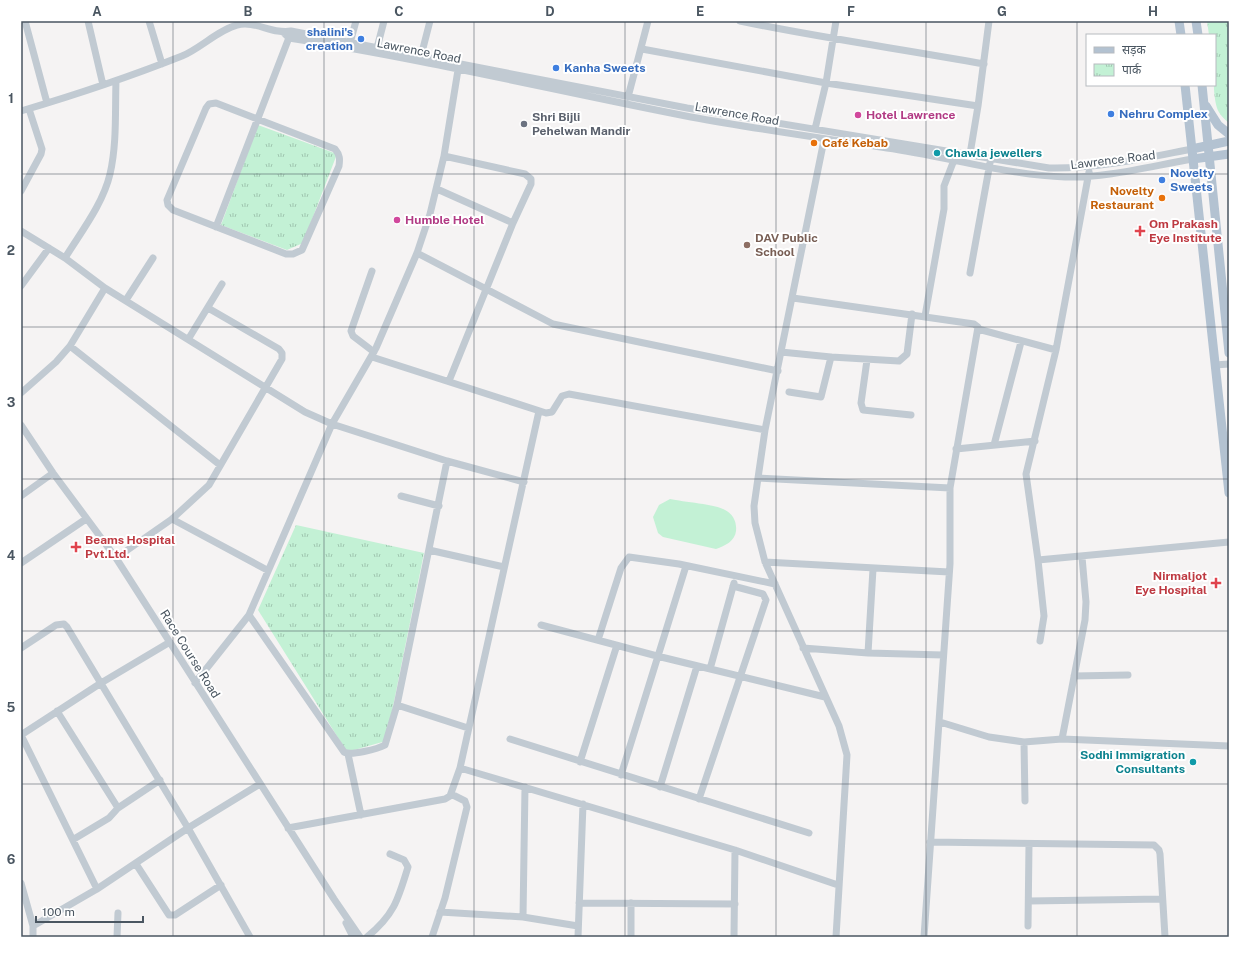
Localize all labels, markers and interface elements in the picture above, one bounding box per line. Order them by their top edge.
text: A [92,4,102,19]
text: B [244,4,253,19]
text: C [394,4,404,19]
text: D [545,4,555,19]
text: E [696,4,704,19]
text: F [847,4,855,19]
text: G [997,4,1007,19]
text: H [1148,4,1158,19]
place label: shalini's creation [306,25,353,53]
marker: shalini's creation [356,34,366,44]
legend [1086,34,1216,86]
street label: Lawrence Road [376,36,462,66]
text: सड़क [1122,43,1147,57]
place label: Kanha Sweets [564,61,646,75]
marker: Kanha Sweets [551,63,561,73]
text: पार्क [1122,63,1142,77]
text: 1 [8,91,14,106]
street label: Lawrence Road [694,100,780,128]
place label: Nehru Complex [1119,107,1208,121]
place label: Hotel Lawrence [866,108,956,122]
marker: Nehru Complex [1106,109,1116,119]
place label: Shri Bijli Pehelwan Mandir [532,110,631,138]
marker: Hotel Lawrence [853,110,863,120]
marker: Shri Bijli Pehelwan Mandir [519,119,529,129]
place label: Café Kebab [822,136,888,150]
marker: Café Kebab [809,138,819,148]
place label: Chawla jewellers [945,146,1042,160]
marker: Chawla jewellers [932,148,942,158]
street label: Lawrence Road [1070,148,1156,172]
place label: Novelty Sweets [1170,166,1214,194]
marker: Novelty Sweets [1157,175,1167,185]
place label: Novelty Restaurant [1090,184,1154,212]
marker: Novelty Restaurant [1157,193,1167,203]
place label: Humble Hotel [405,213,484,227]
marker: Humble Hotel [392,215,402,225]
place label: Om Prakash Eye Institute [1149,217,1222,245]
marker: Om Prakash Eye Institute [1134,225,1146,237]
place label: DAV Public School [755,231,818,259]
marker: DAV Public School [742,240,752,250]
text: 2 [7,243,15,258]
text: 3 [7,395,16,410]
place label: Beams Hospital Pvt.Ltd. [85,533,175,561]
marker: Beams Hospital Pvt.Ltd. [70,541,82,553]
text: 4 [7,548,16,563]
place label: Nirmaljot Eye Hospital [1135,569,1207,597]
marker: Nirmaljot Eye Hospital [1210,577,1222,589]
street label: Race Course Road [157,607,223,701]
text: 5 [7,700,16,715]
place label: Sodhi Immigration Consultants [1080,748,1185,776]
marker: Sodhi Immigration Consultants [1188,757,1198,767]
text: 6 [7,852,16,867]
scale bar [36,898,143,924]
text: 100 m [42,905,75,919]

